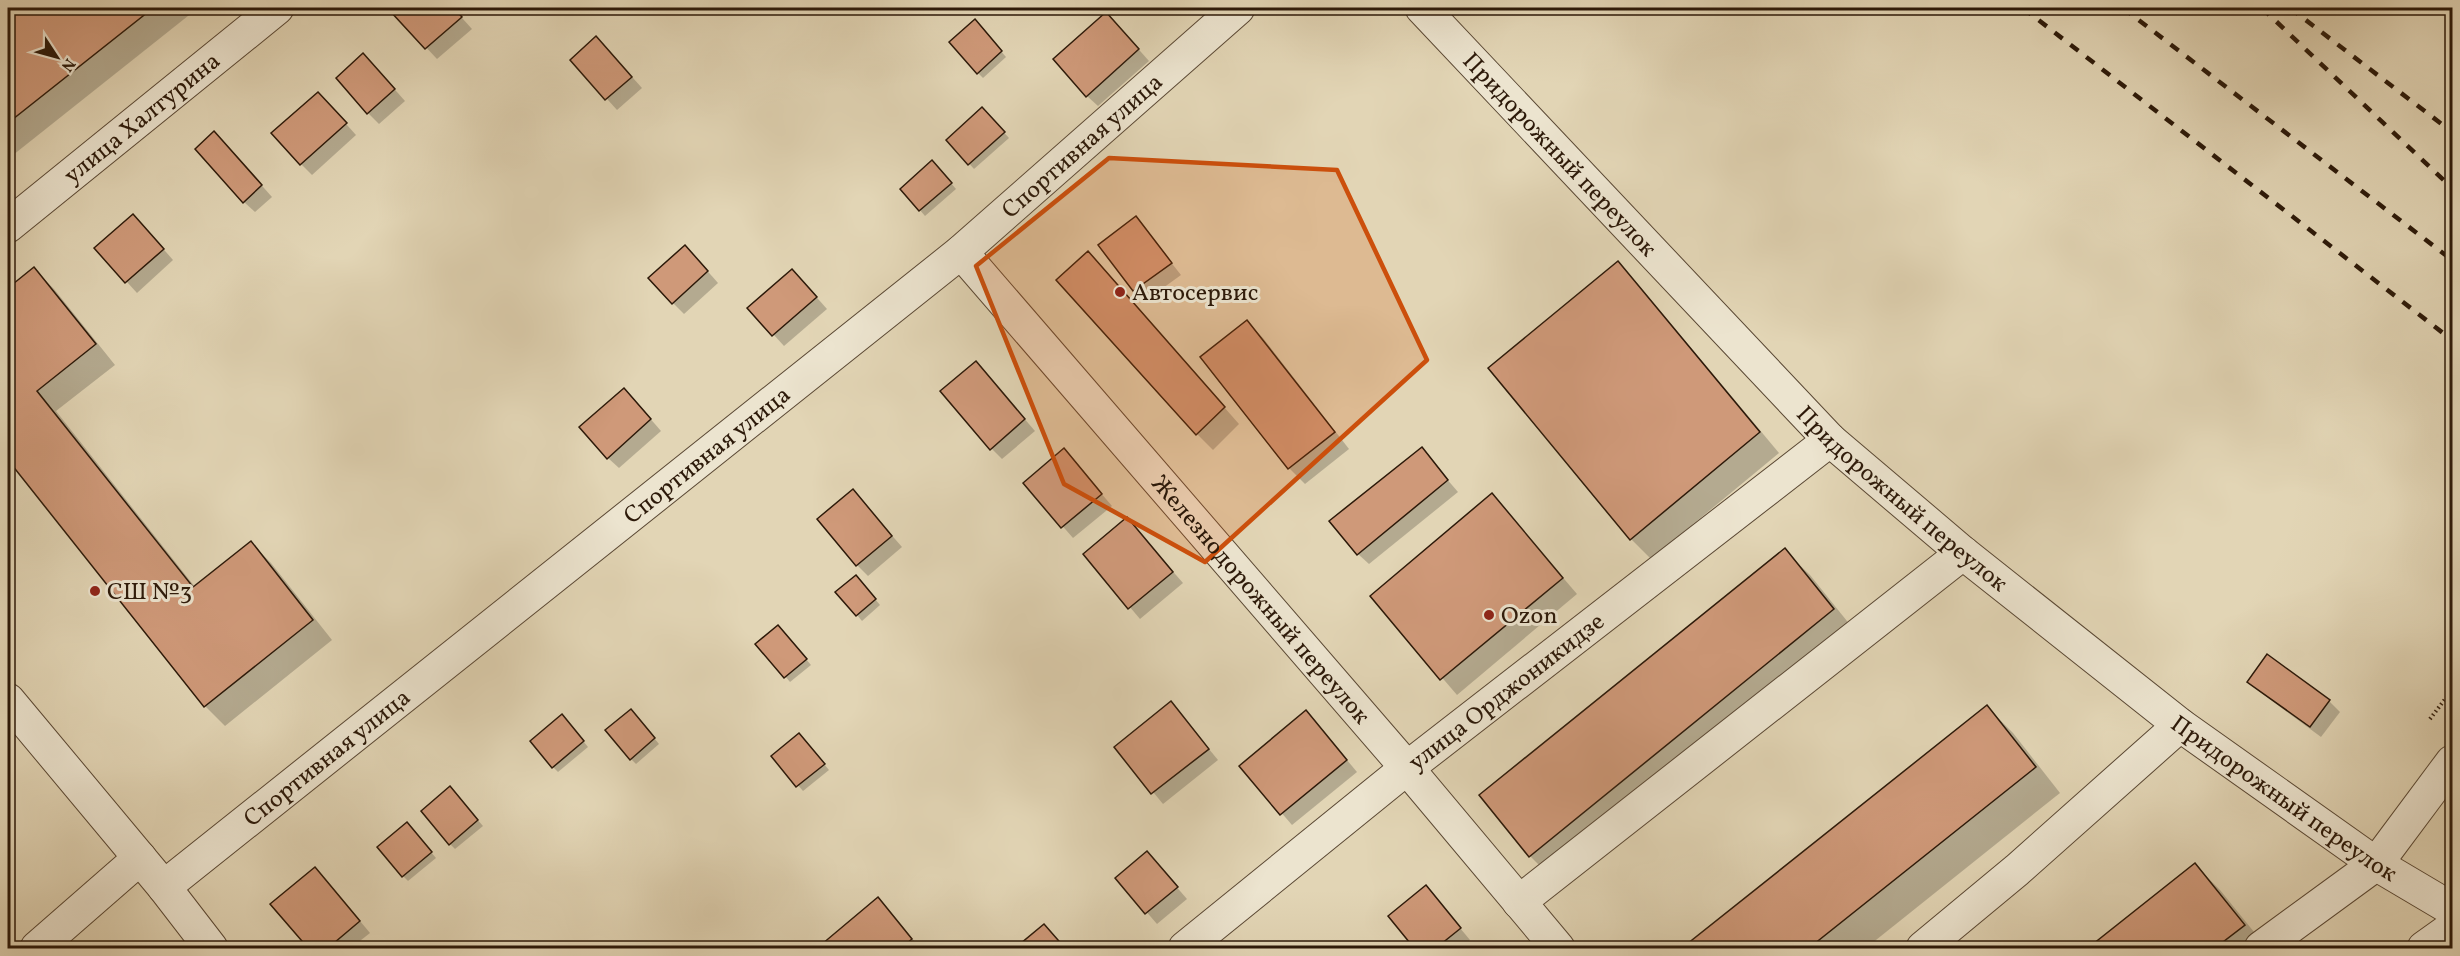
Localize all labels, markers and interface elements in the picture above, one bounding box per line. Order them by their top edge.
north arrow [27,27,87,87]
street label: улица Халтурина [57,45,228,193]
street label: Придорожный переулок [1454,46,1664,265]
text: N [55,53,80,76]
street label: Спортивная улица [995,67,1171,228]
place label: Автосервис [1132,277,1258,311]
marker: Автосервис [1113,285,1127,299]
street label: Спортивная улица [617,379,799,533]
street label: Придорожный переулок [1787,399,2014,601]
street label: Железнодорожный переулок [1142,468,1377,733]
place label: СШ №3 [107,576,192,610]
marker: СШ №3 [88,584,102,598]
place label: Ozon [1501,600,1558,634]
street label: улица Орджоникидзе [1402,606,1612,780]
marker: Ozon [1482,608,1496,622]
street label: Спортивная улица [237,682,419,836]
street label: Придорожный переулок [2163,708,2403,892]

